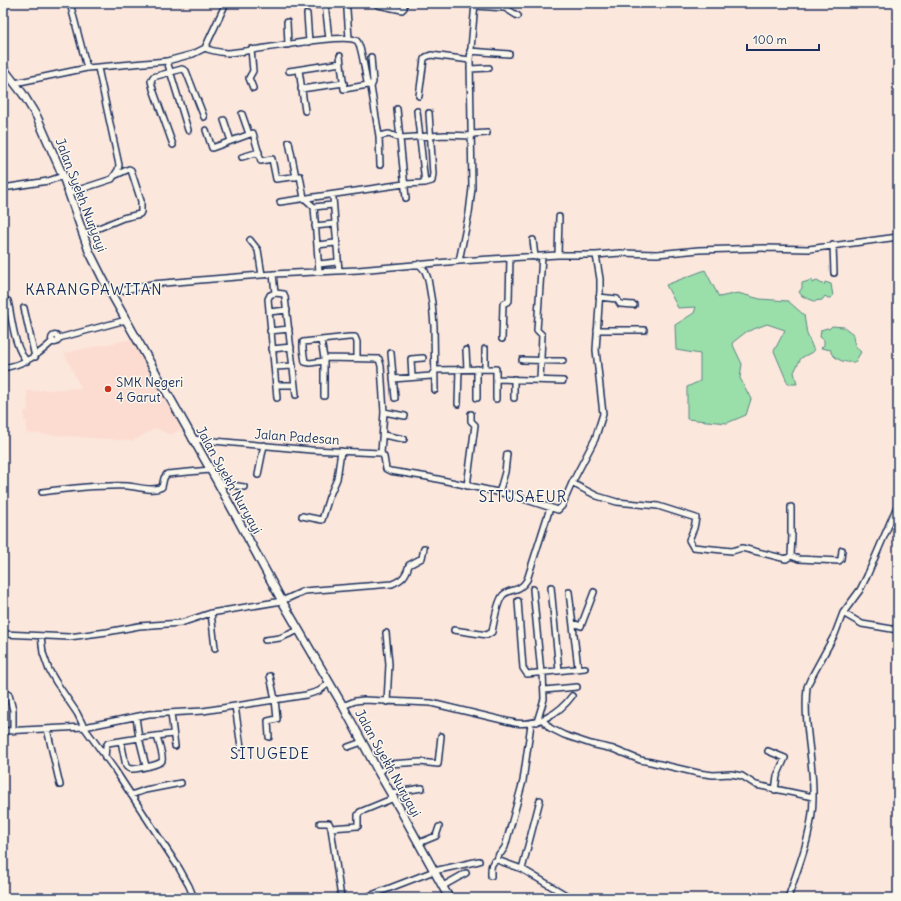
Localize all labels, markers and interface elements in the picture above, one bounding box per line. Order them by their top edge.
scale bar [747,26,819,52]
text: 100 m [753,32,787,47]
street label: Jalan Syekh Nuryayi [51,136,111,254]
district label: KARANGPAWITAN [25,280,163,299]
place label: SMK Negeri 4 Garut [116,374,183,406]
marker: SMK Negeri 4 Garut [103,384,113,394]
street label: Jalan Syekh Nuryayi [192,423,266,537]
street label: Jalan Padesan [254,426,341,448]
district label: SITUSAEUR [479,487,567,506]
street label: Jalan Syekh Nuryayi [351,706,425,820]
district label: SITUGEDE [230,744,310,763]

